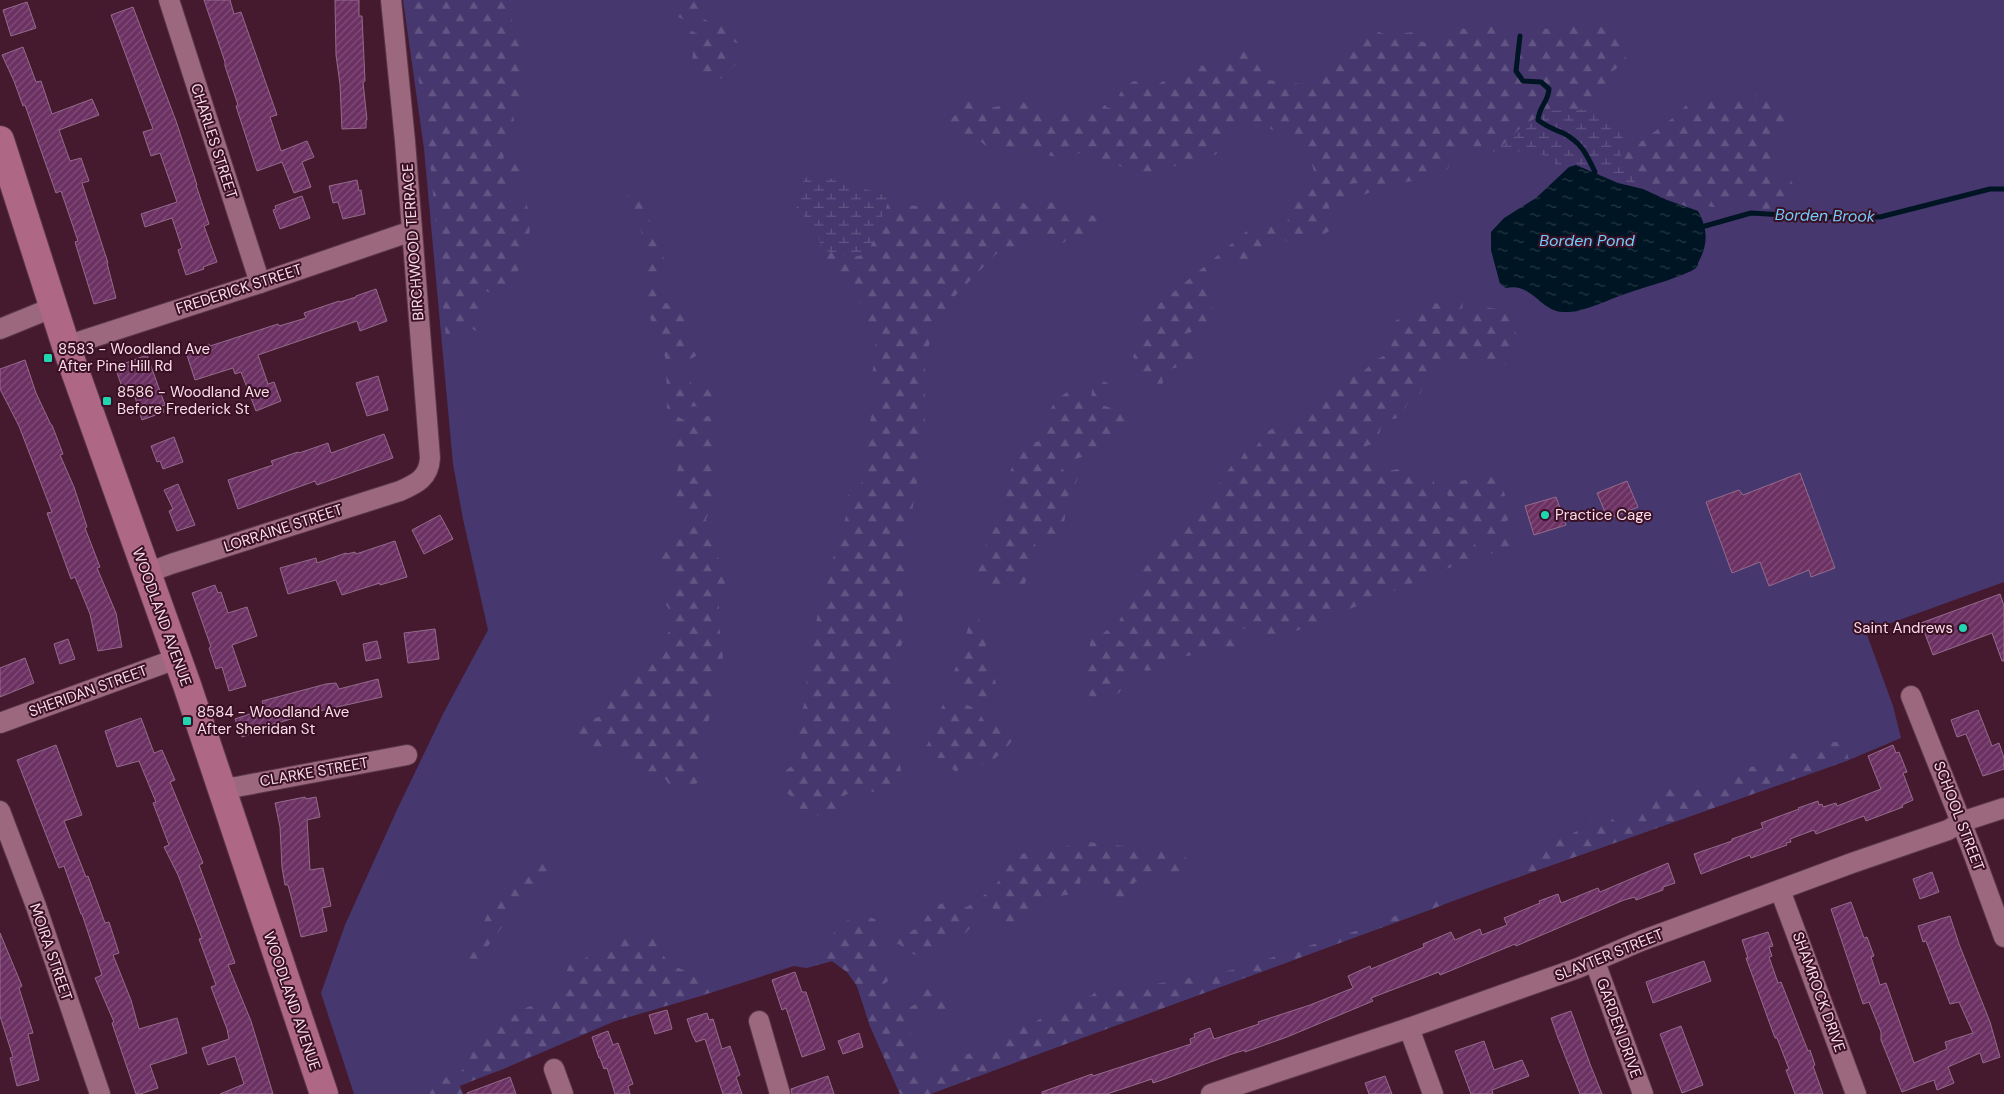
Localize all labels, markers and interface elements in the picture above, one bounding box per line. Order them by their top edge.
street label: CHARLES STREET [186,81,242,201]
street label: BIRCHWOOD TERRACE [398,163,428,321]
water label: Borden Brook [1775,204,1876,227]
water label: Borden Pond [1539,230,1636,251]
street label: FREDERICK STREET [173,259,305,319]
place label: 8583 - Woodland Ave After Pine Hill Rd [58,339,210,376]
marker: 8583 - Woodland Ave After Pine Hill Rd [42,352,54,364]
place label: 8586 - Woodland Ave Before Frederick St [117,382,270,419]
marker: 8586 - Woodland Ave Before Frederick St [101,395,113,407]
street label: LORRAINE STREET [221,499,345,557]
place label: Practice Cage [1555,505,1652,525]
marker: Practice Cage [1539,509,1551,521]
street label: WOODLAND AVENUE [128,545,196,689]
place label: Saint Andrews [1854,618,1953,638]
marker: Saint Andrews [1957,622,1969,634]
street label: SHERIDAN STREET [26,660,150,722]
place label: 8584 - Woodland Ave After Sheridan St [197,702,349,739]
marker: 8584 - Woodland Ave After Sheridan St [181,715,193,727]
street label: CLARKE STREET [258,753,370,791]
street label: SCHOOL STREET [1929,758,1989,874]
street label: MOIRA STREET [25,901,77,1003]
street label: SLAYTER STREET [1552,924,1666,986]
street label: WOODLAND AVENUE [259,929,325,1073]
street label: SHAMROCK DRIVE [1788,929,1850,1055]
street label: GARDEN DRIVE [1592,975,1646,1081]

